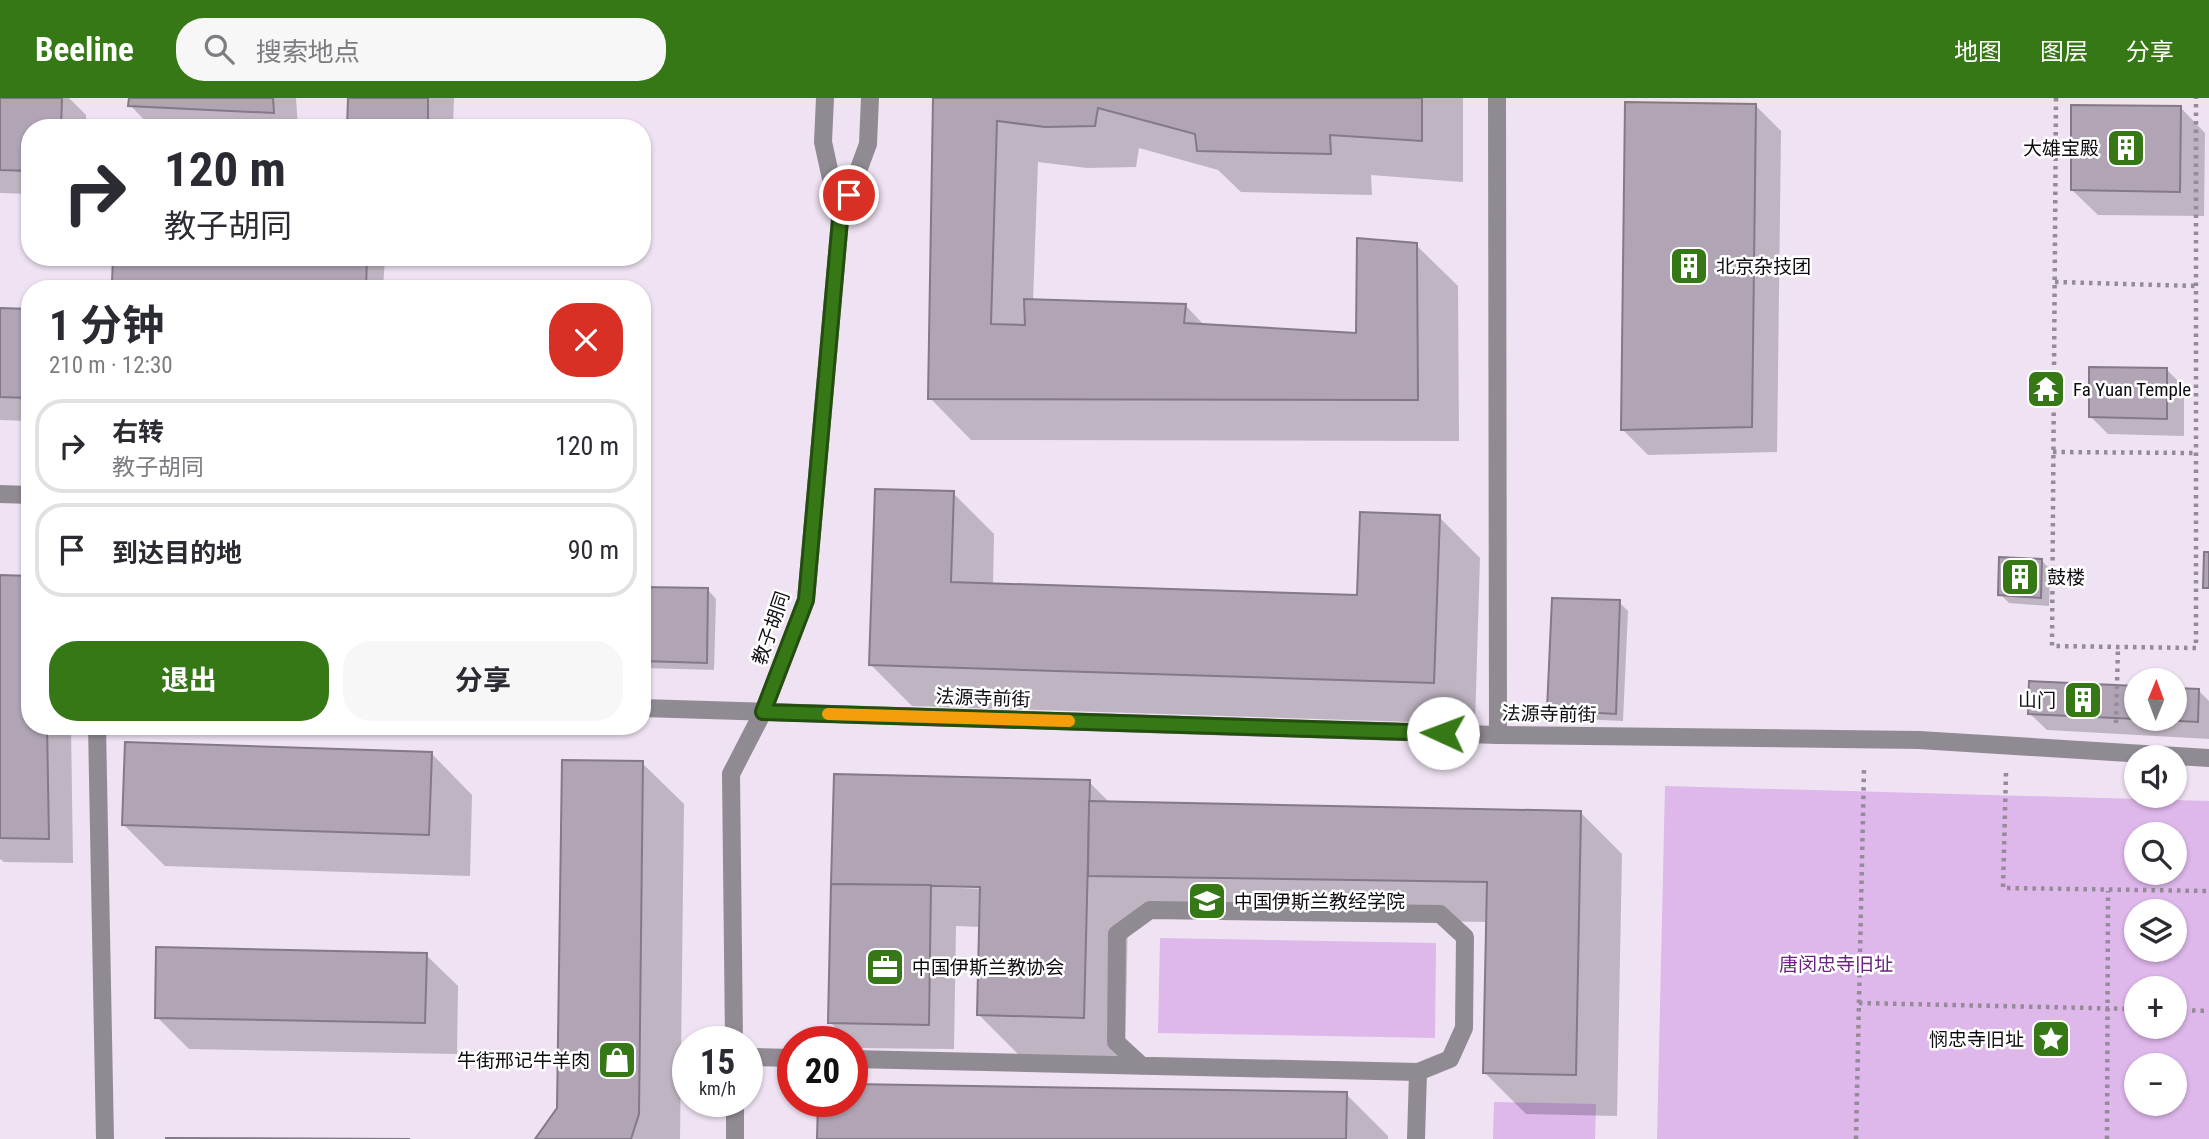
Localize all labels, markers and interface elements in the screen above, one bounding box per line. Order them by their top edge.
search box [176,18,666,81]
text: Beeline [35,30,134,69]
icon: search [200,30,238,68]
text: 搜索地点 [256,37,360,67]
text: 地图 [1954,38,2002,66]
text: 图层 [2040,38,2088,66]
text: 分享 [2126,38,2174,66]
building icon: 大雄宝殿 [2105,127,2147,169]
place label: 大雄宝殿 [2023,137,2099,160]
text: 120 m [164,141,286,198]
icon: right [49,147,140,238]
pin [819,165,879,225]
icon: arrive [830,176,868,214]
text: 教子胡同 [164,207,292,245]
building icon: 北京杂技团 [1668,245,1710,287]
place label: 北京杂技团 [1716,255,1811,278]
text: 1 分钟 [49,301,164,350]
button: close [549,303,623,377]
text: 210 m · 12:30 [49,352,173,379]
temple icon: Fa Yuan Temple [2025,368,2067,410]
place label: Fa Yuan Temple [2073,378,2191,401]
text: 右转 [112,417,164,447]
icon: right [53,427,91,465]
text: 120 m [555,431,619,461]
text: 教子胡同 [112,454,204,481]
icon: arrive [53,531,91,569]
text: 90 m [568,535,619,565]
text: 到达目的地 [112,538,242,568]
building icon: 鼓楼 [1999,556,2041,598]
place label: 鼓楼 [2047,566,2085,589]
street label: 教子胡同 [748,588,794,668]
button: 退出 [49,641,329,721]
button: 分享 [343,641,623,721]
north arrow [2124,668,2188,732]
map controls [2124,668,2187,1116]
building icon: 山门 [2062,679,2104,721]
street label: 法源寺前街 [935,685,1031,711]
place label: 山门 [2018,689,2056,712]
position arrow [1406,696,1480,770]
street label: 法源寺前街 [1501,702,1597,726]
button: sound [2124,745,2187,808]
button: search [2124,822,2187,885]
school or university icon: 中国伊斯兰教经学院 [1186,880,1228,922]
place label: 中国伊斯兰教经学院 [1234,890,1405,913]
button: layers [2124,899,2187,962]
office icon: 中国伊斯兰教协会 [864,946,906,988]
park label: 唐闵忠寺旧址 [1779,953,1893,976]
place label: 中国伊斯兰教协会 [912,956,1064,979]
button: + [2124,976,2187,1039]
place icon: 悯忠寺旧址 [2030,1018,2072,1060]
speed limit sign: 20 [777,1026,868,1117]
place label: 悯忠寺旧址 [1929,1028,2024,1051]
shop icon: 牛街邢记牛羊肉 [596,1039,638,1081]
text: 15 [700,1042,735,1083]
place label: 牛街邢记牛羊肉 [457,1049,590,1072]
button: − [2124,1053,2187,1116]
text: km/h [699,1078,736,1099]

